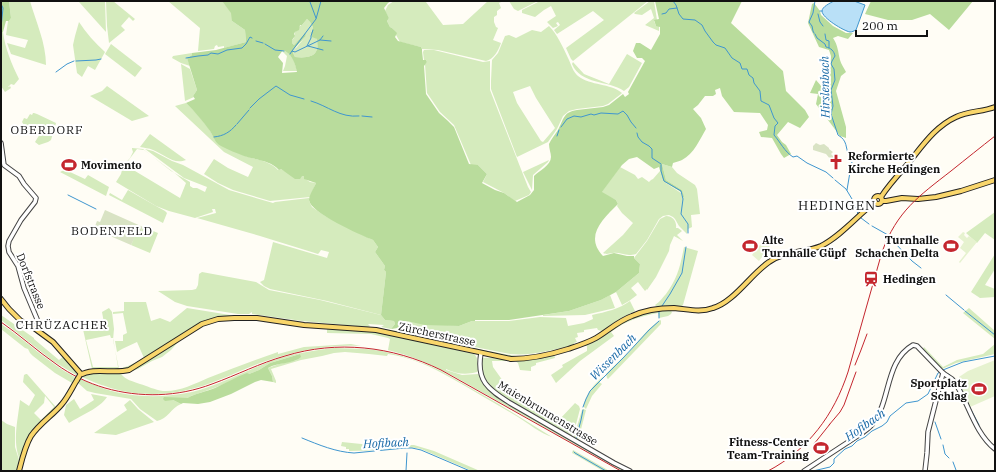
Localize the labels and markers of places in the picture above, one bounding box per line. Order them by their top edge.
place label: Reformierte Kirche Hedingen [848,149,940,176]
church icon: Reformierte Kirche Hedingen [827,153,845,171]
sports icon: Movimento [60,156,78,174]
place label: Movimento [81,158,142,172]
place label: Alte Turnhalle Güpf [762,233,847,260]
place label: Turnhalle Schachen Delta [855,233,939,260]
sports icon: Alte Turnhalle Güpf [741,237,759,255]
sports icon: Turnhalle Schachen Delta [942,237,960,255]
station icon: Hedingen [862,270,880,288]
place label: Hedingen [883,272,936,286]
place label: Sportplatz Schlag [910,376,968,403]
sports icon: Sportplatz Schlag [970,380,988,398]
place label: Fitness-Center Team-Training [727,435,810,462]
sports icon: Fitness-Center Team-Training [812,439,830,457]

